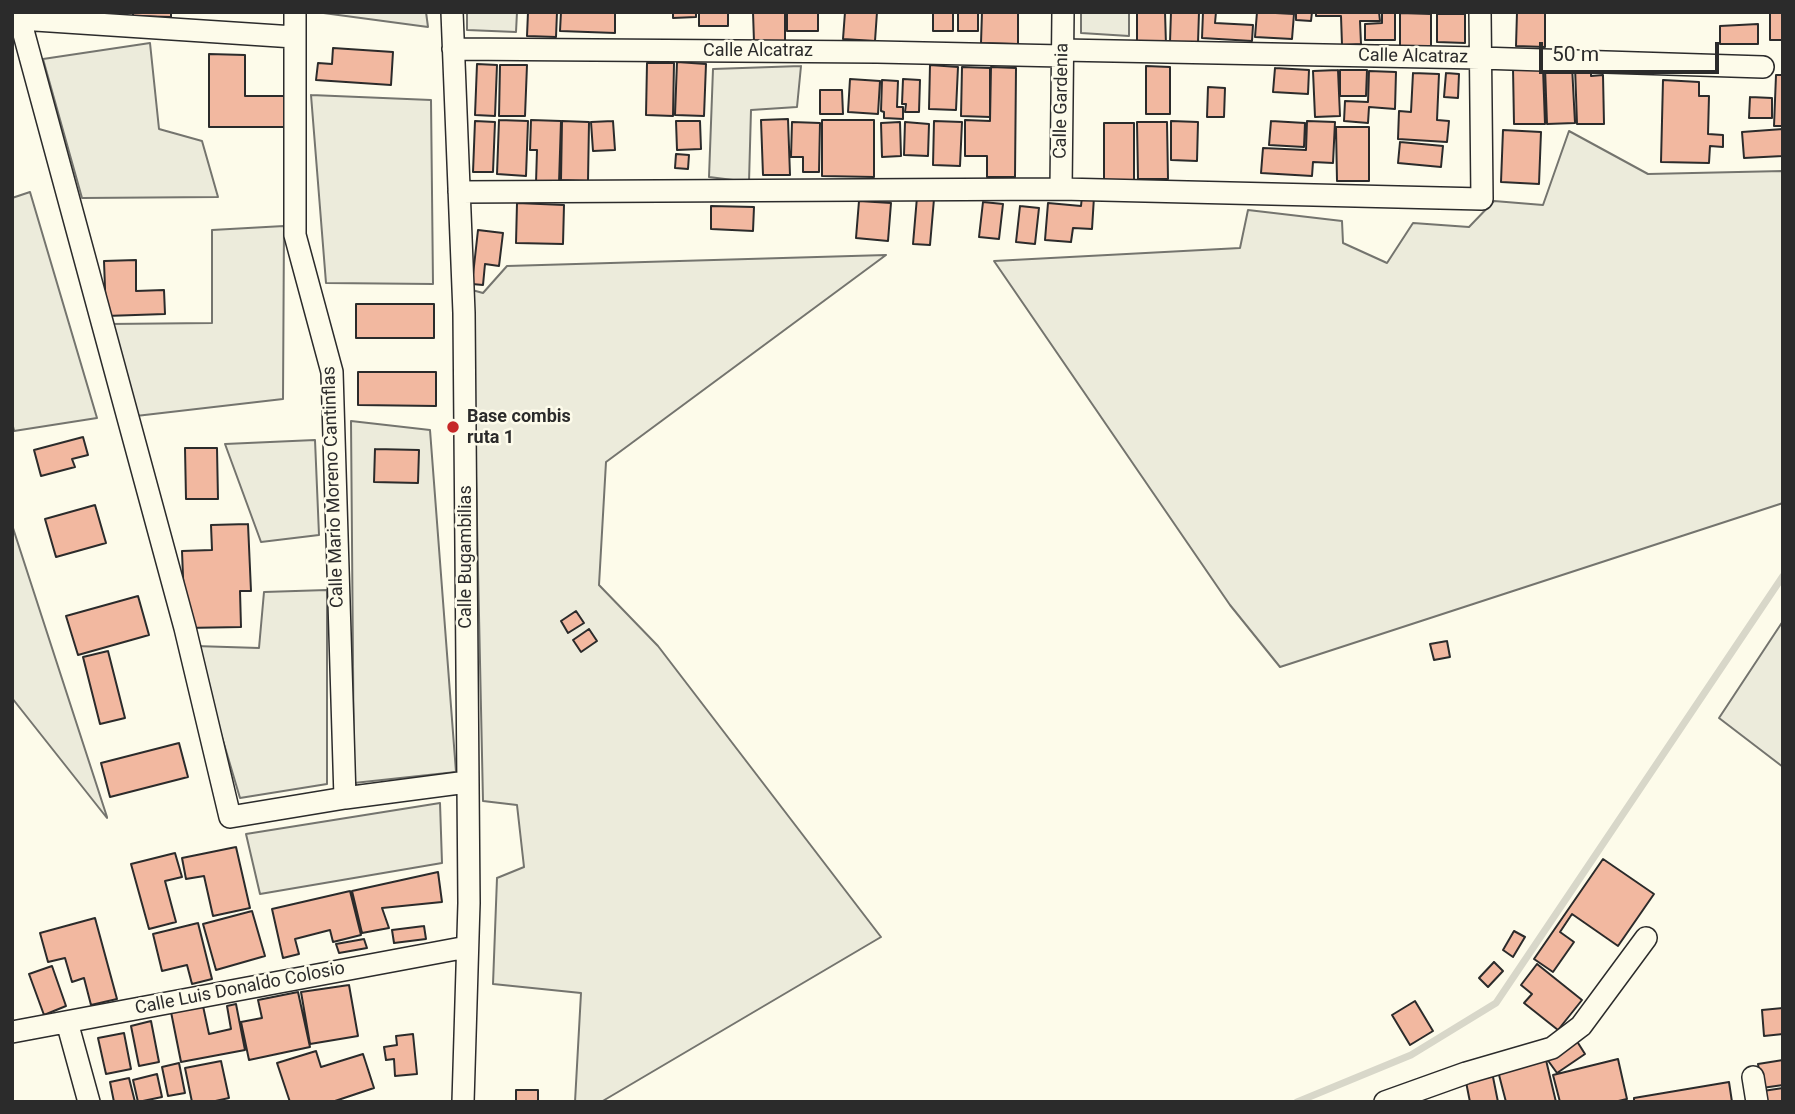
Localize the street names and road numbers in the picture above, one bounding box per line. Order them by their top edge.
street label: Calle Alcatraz [703,40,813,62]
street label: Calle Gardenia [1050,43,1074,159]
street label: Calle Alcatraz [1358,45,1468,69]
street label: Calle Mario Moreno Cantinflas [319,366,349,608]
street label: Calle Bugambilias [455,485,477,629]
street label: Calle Luis Donaldo Colosio [133,958,347,1020]

